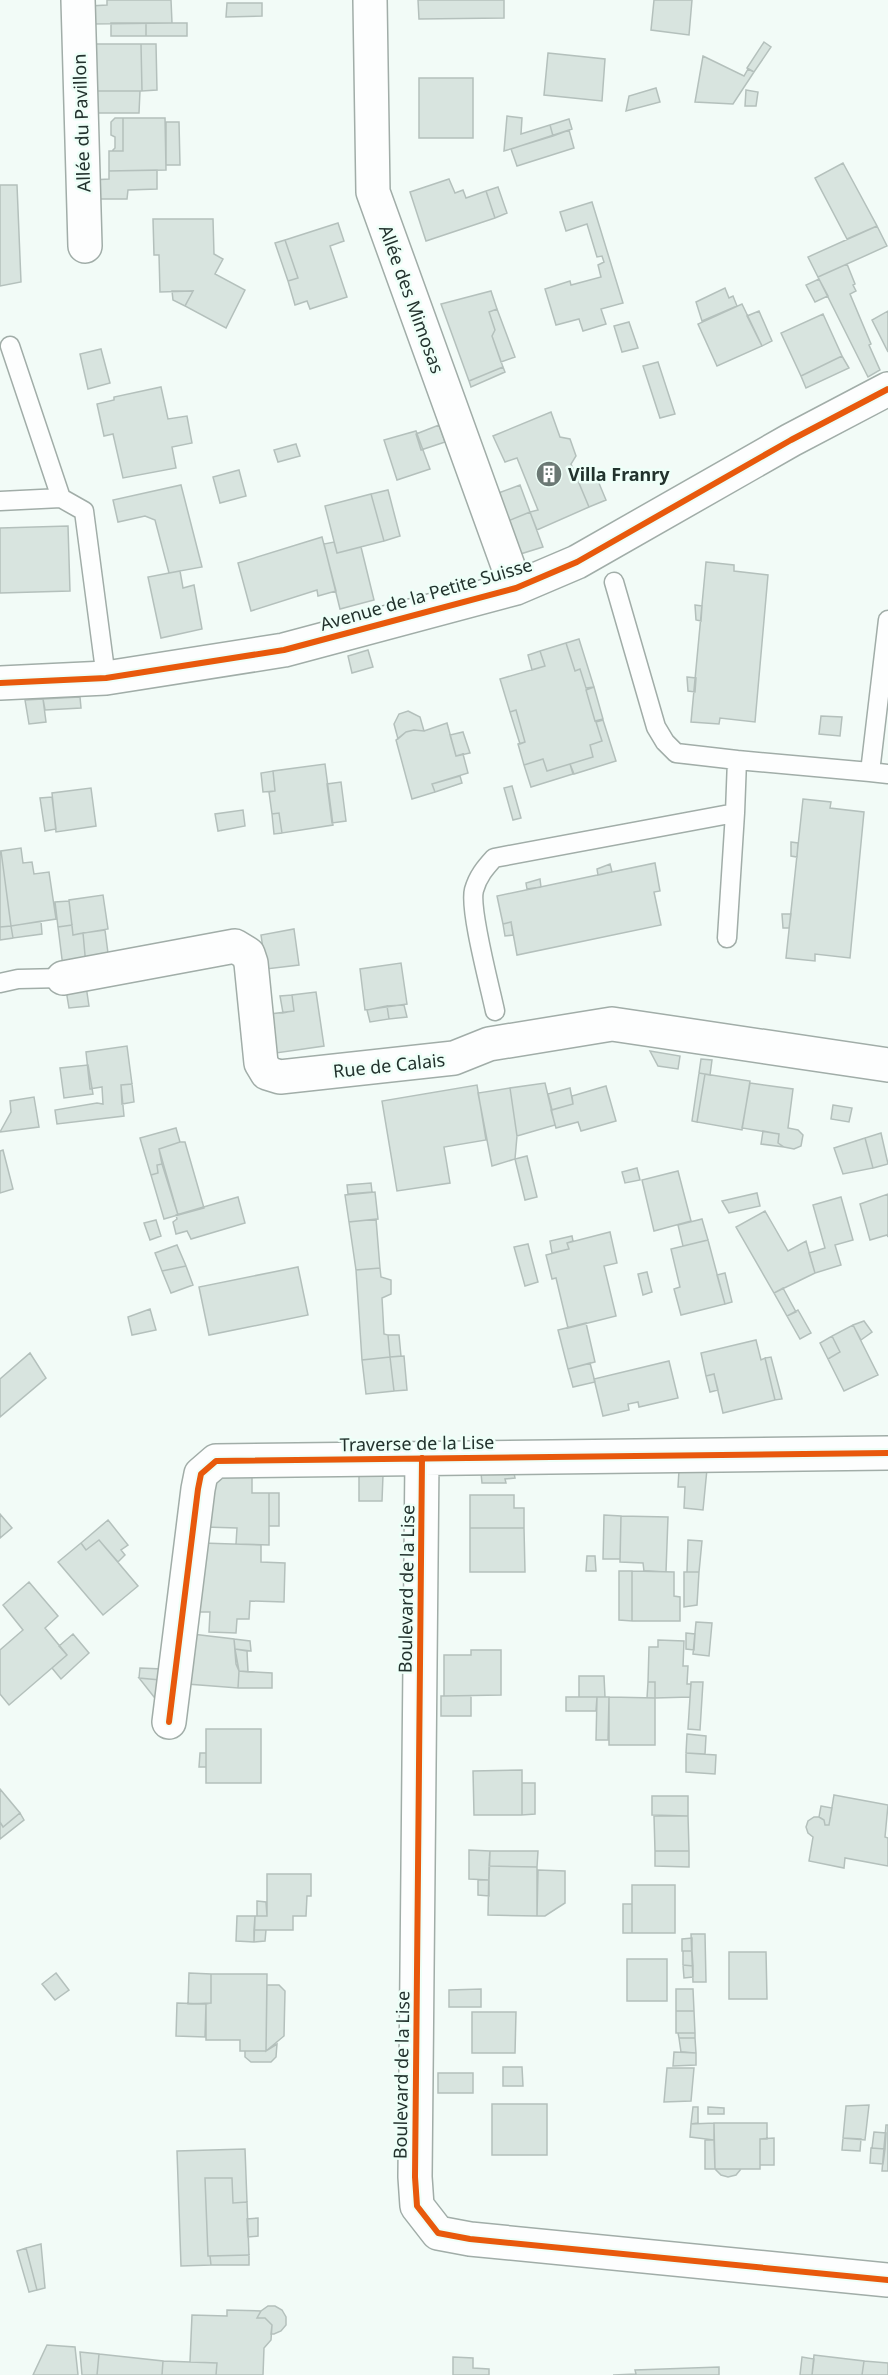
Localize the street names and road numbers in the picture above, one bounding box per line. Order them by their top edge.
street label: Allée du Pavillon [67,53,95,193]
street label: Allée des Mimosas [374,221,450,377]
street label: Avenue de la Petite Suisse [317,552,535,636]
street label: Rue de Calais [332,1047,446,1083]
street label: Traverse de la Lise [339,1430,495,1456]
street label: Boulevard de la Lise [393,1505,419,1673]
street label: Boulevard de la Lise [388,1991,414,2159]

